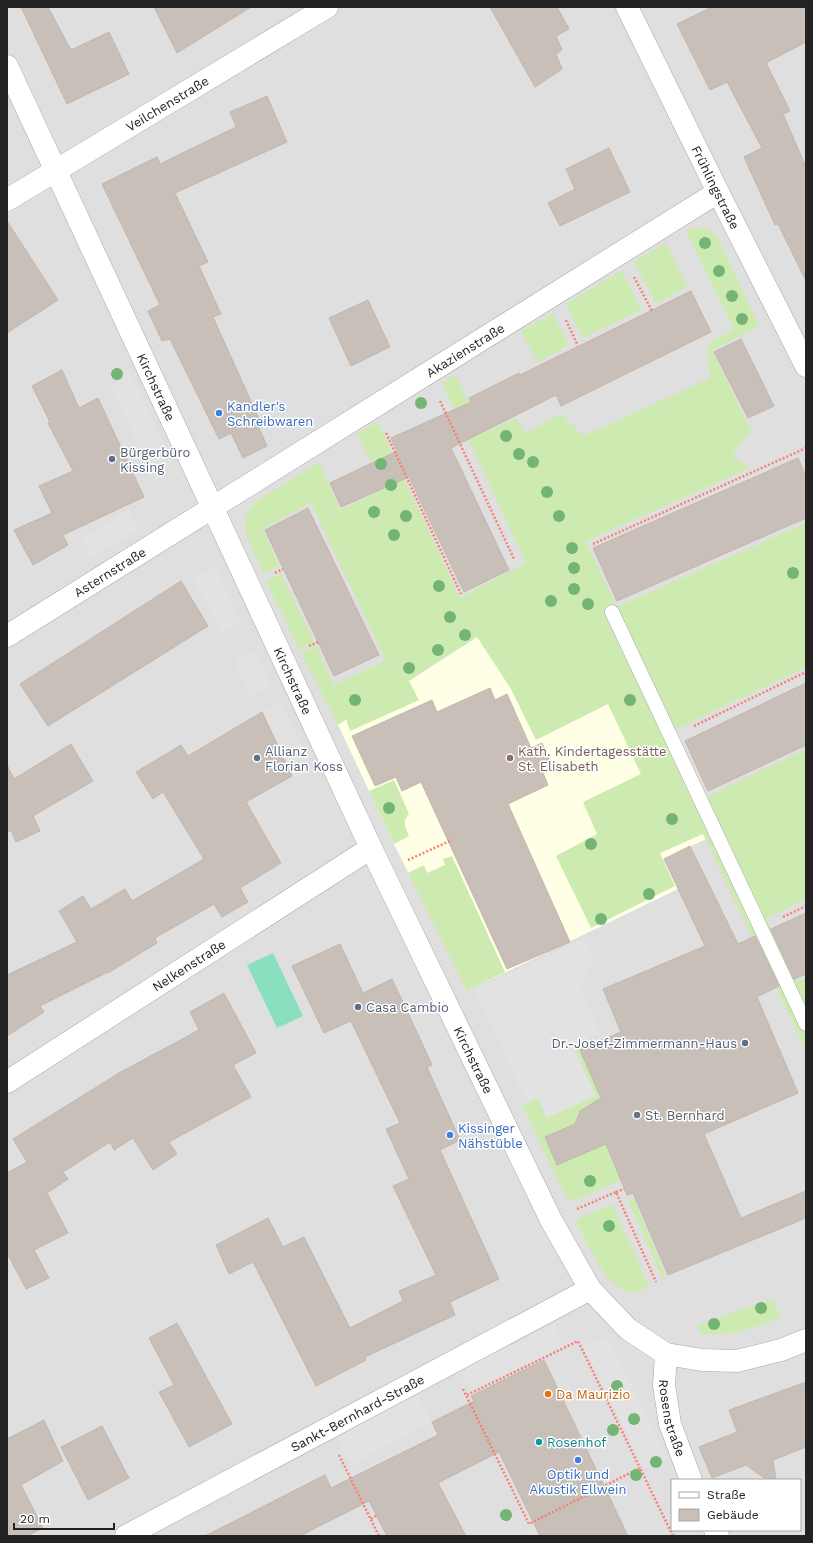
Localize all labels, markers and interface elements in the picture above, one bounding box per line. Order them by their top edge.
street label: Veilchenstraße [123,73,211,134]
street label: Frühlingstraße [689,143,743,232]
street label: Akazienstraße [423,320,507,380]
street label: Kirchstraße [134,351,179,423]
place label: Kandler's Schreibwaren [227,399,313,429]
marker: Kandler's Schreibwaren [214,408,224,418]
place label: Bürgerbüro Kissing [120,445,190,475]
marker: Bürgerbüro Kissing [107,454,117,464]
street label: Asternstraße [71,544,148,600]
street label: Kirchstraße [271,645,315,717]
place label: Allianz Florian Koss [265,744,343,774]
place label: Kath. Kindertagesstätte St. Elisabeth [518,744,666,774]
marker: Allianz Florian Koss [252,753,262,763]
marker: Kath. Kindertagesstätte St. Elisabeth [505,753,515,763]
street label: Nelkenstraße [149,936,228,994]
place label: Casa Cambio [366,1000,449,1015]
marker: Casa Cambio [353,1002,363,1012]
street label: Kirchstraße [451,1024,496,1096]
place label: Dr.-Josef-Zimmermann-Haus [552,1036,737,1051]
marker: Dr.-Josef-Zimmermann-Haus [740,1038,750,1048]
place label: St. Bernhard [645,1108,725,1123]
marker: St. Bernhard [632,1110,642,1120]
place label: Kissinger Nähstüble [458,1121,523,1151]
marker: Kissinger Nähstüble [445,1130,455,1140]
street label: Sankt-Bernhard-Straße [288,1371,427,1455]
street label: Rosenstraße [656,1379,689,1458]
place label: Da Maurizio [556,1387,630,1402]
marker: Da Maurizio [543,1389,553,1399]
place label: Rosenhof [547,1435,606,1450]
marker: Rosenhof [534,1437,544,1447]
marker: Optik und Akustik Ellwein [573,1455,583,1465]
place label: Optik und Akustik Ellwein [530,1467,626,1497]
legend [671,1479,801,1531]
text: Straße [707,1488,746,1502]
scale bar [14,1505,114,1531]
text: Gebäude [707,1508,759,1522]
text: 20 m [20,1512,50,1526]

